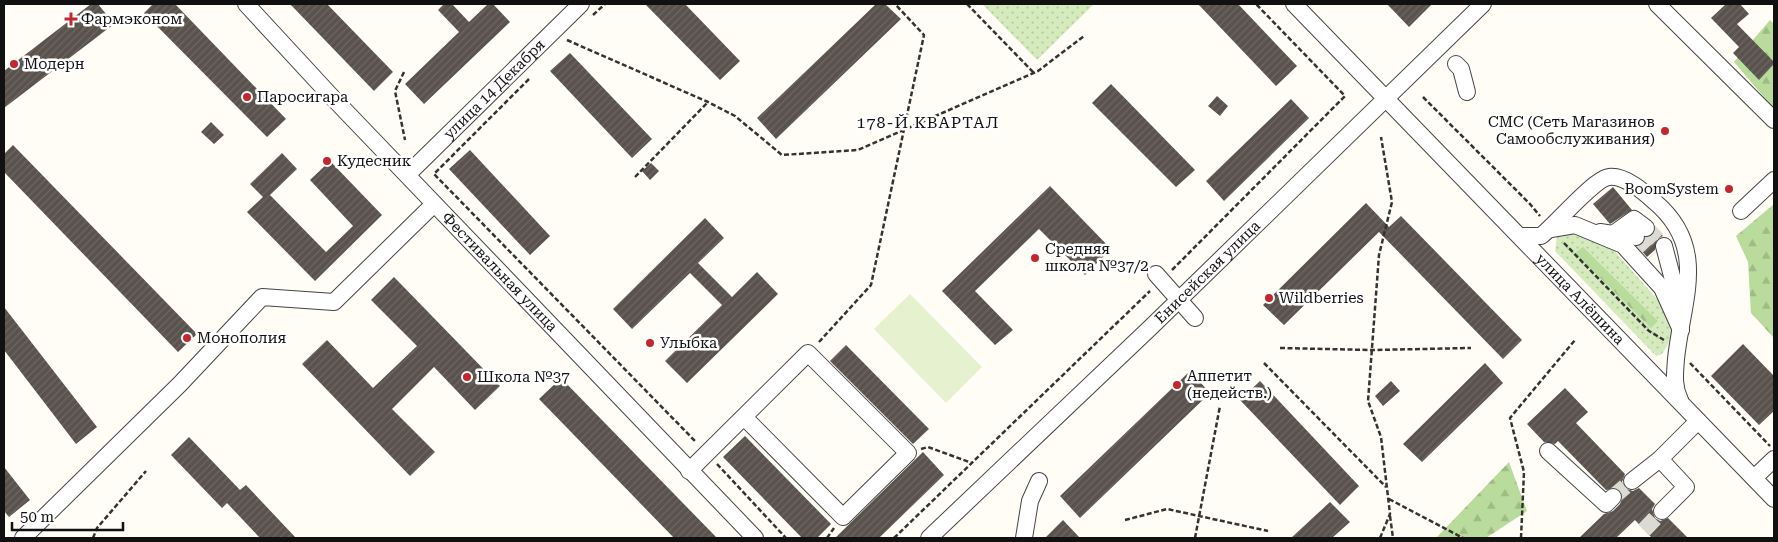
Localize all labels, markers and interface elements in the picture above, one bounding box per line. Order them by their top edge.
place label: Фармэконом [81,10,182,28]
marker: Фармэконом [65,13,77,25]
street label: улица 14 Декабря [440,35,549,143]
place label: Модерн [24,55,85,73]
marker: Модерн [8,58,20,70]
place label: Паросигара [257,88,348,106]
marker: Паросигара [241,91,253,103]
district label: 178-Й КВАРТАЛ [857,113,999,132]
place label: СМС (Сеть Магазинов Самообслуживания) [1488,113,1655,148]
marker: СМС (Сеть Магазинов Самообслуживания) [1659,125,1671,137]
place label: Кудесник [337,152,412,170]
marker: Кудесник [321,155,333,167]
place label: BoomSystem [1624,180,1719,198]
marker: BoomSystem [1723,183,1735,195]
street label: Фестивальная улица [438,208,561,336]
street label: Енисейская улица [1151,217,1264,327]
place label: Средняя школа №37/2 [1045,240,1149,275]
street label: улица Алёшина [1532,250,1628,348]
marker: Средняя школа №37/2 [1029,252,1041,264]
place label: Wildberries [1279,289,1364,307]
marker: Wildberries [1263,292,1275,304]
place label: Монополия [197,329,286,347]
marker: Монополия [181,332,193,344]
place label: Улыбка [660,334,717,352]
marker: Улыбка [644,337,656,349]
place label: Аппетит (недейств.) [1187,367,1272,402]
place label: Школа №37 [477,368,570,386]
marker: Школа №37 [461,371,473,383]
marker: Аппетит (недейств.) [1171,379,1183,391]
scale bar [12,500,124,532]
text: 50 m [20,508,55,526]

